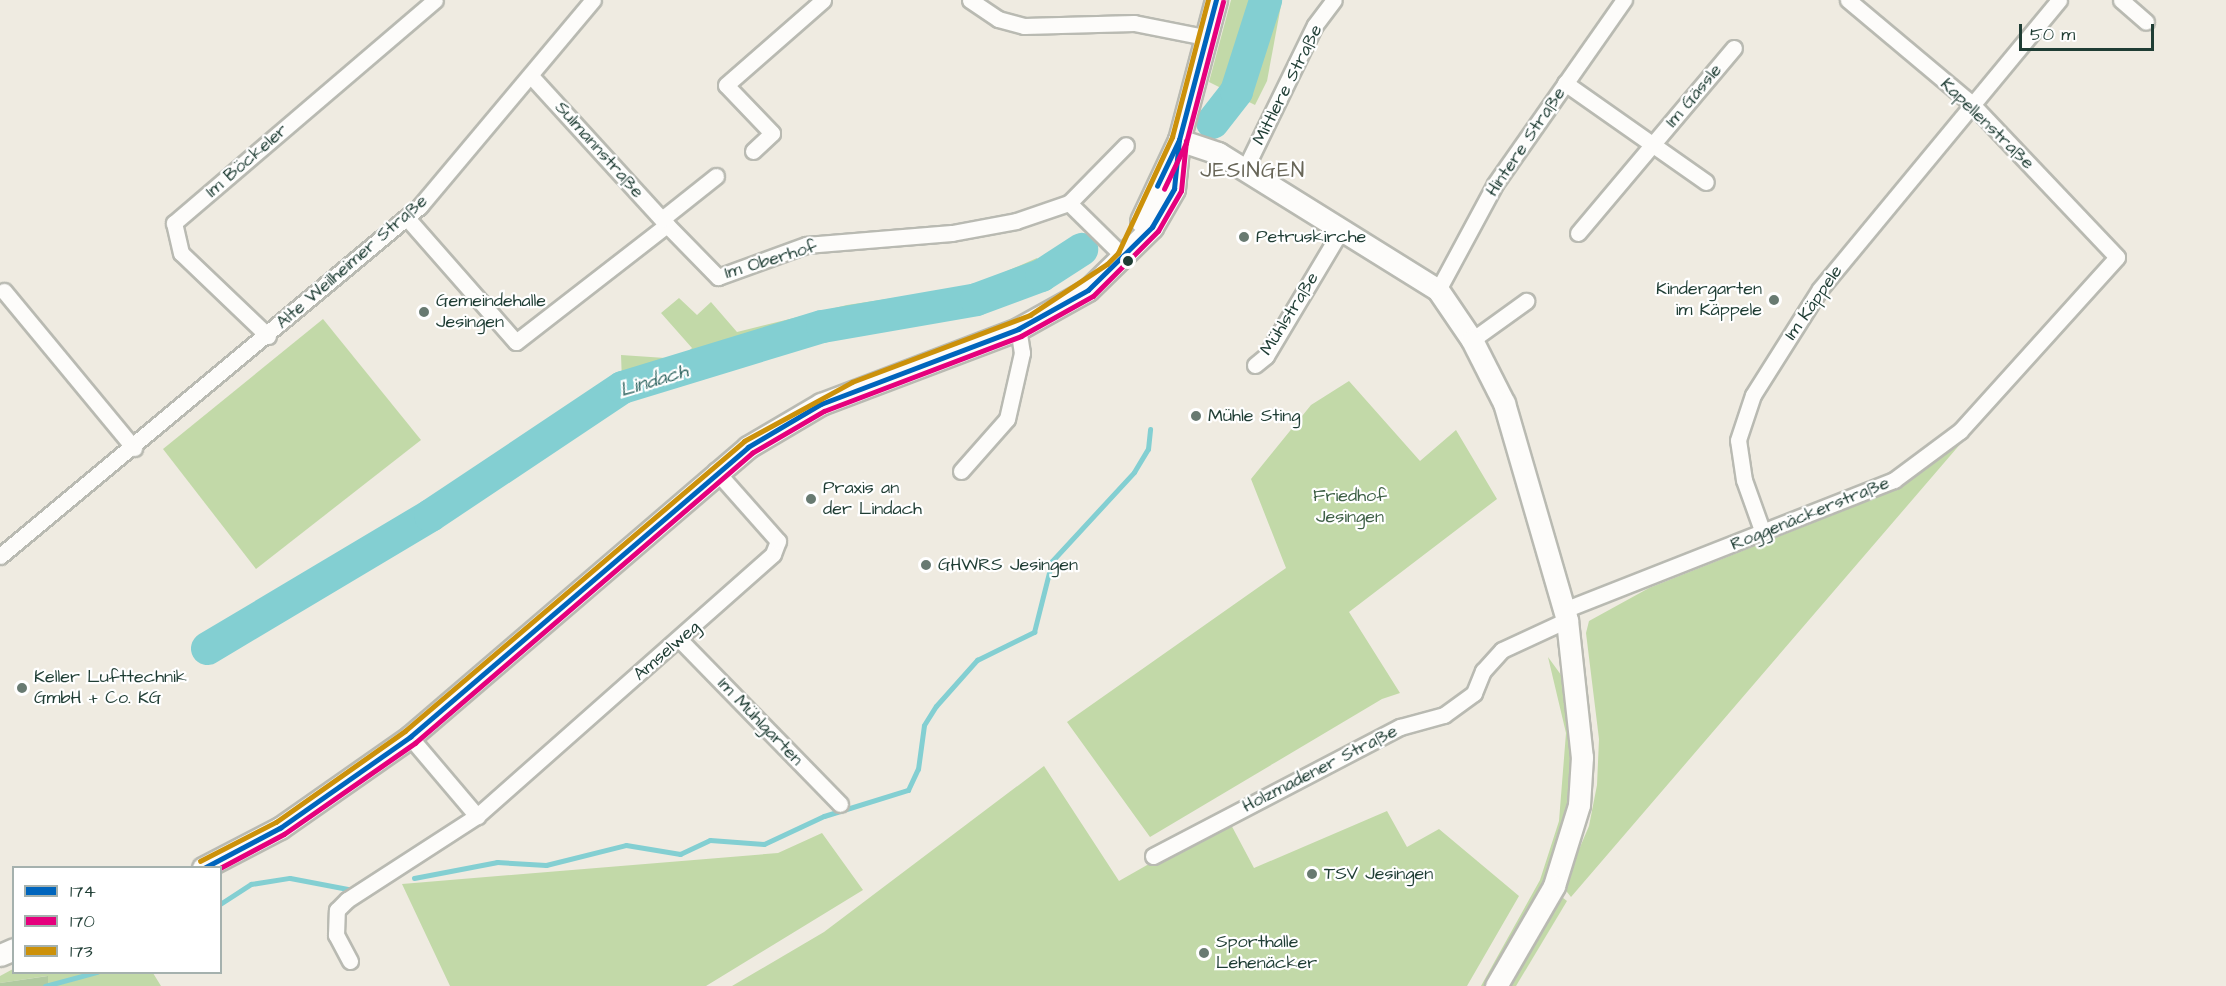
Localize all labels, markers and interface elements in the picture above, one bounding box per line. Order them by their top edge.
scale bar [2022,12,2157,50]
street label: Mittlere Straße [1248,21,1328,149]
text: 50 m [2030,22,2075,47]
street label: Im Gässle [1661,60,1727,132]
street label: Kapellenstraße [1936,74,2038,174]
street label: Hintere Straße [1482,83,1570,201]
street label: Sulmannstraße [550,97,648,203]
street label: Im Böckeler [202,120,292,202]
district label: JESINGEN [1200,158,1306,184]
street label: Alte Weilheimer Straße [272,190,432,334]
place label: Petruskirche [1256,226,1366,248]
marker: Petruskirche [1237,230,1251,244]
street label: Im Oberhof [722,236,820,284]
unlabelled marker [1122,255,1134,267]
street label: Im Käppele [1780,261,1848,345]
street label: Mühlstraße [1256,269,1324,359]
place label: Kindergarten im Käppele [1656,279,1762,322]
place label: Gemeindehalle Jesingen [436,291,546,334]
marker: Kindergarten im Käppele [1767,293,1781,307]
marker: Gemeindehalle Jesingen [417,305,431,319]
water label: Lindach [617,359,691,403]
place label: Mühle Sting [1208,405,1301,427]
marker: Mühle Sting [1189,409,1203,423]
street label: Roggenäckerstraße [1727,472,1893,556]
place label: Praxis an der Lindach [823,478,922,520]
park label: Friedhof Jesingen [1313,486,1387,528]
marker: Praxis an der Lindach [804,492,818,506]
place label: GHWRS Jesingen [938,554,1078,576]
marker: GHWRS Jesingen [919,558,933,572]
street label: Amselweg [629,616,705,686]
place label: Keller Lufttechnik GmbH + Co. KG [34,667,187,710]
street label: Im Mühlgarten [713,673,807,771]
marker: Keller Lufttechnik GmbH + Co. KG [15,681,29,695]
street label: Holzmadener Straße [1239,721,1401,817]
place label: TSV Jesingen [1324,863,1433,885]
legend [12,866,222,974]
marker: TSV Jesingen [1305,867,1319,881]
text: 174 [70,879,96,904]
text: 170 [70,909,95,934]
place label: Sporthalle Lehenäcker [1216,932,1317,974]
text: 173 [70,939,93,964]
marker: Sporthalle Lehenäcker [1197,946,1211,960]

